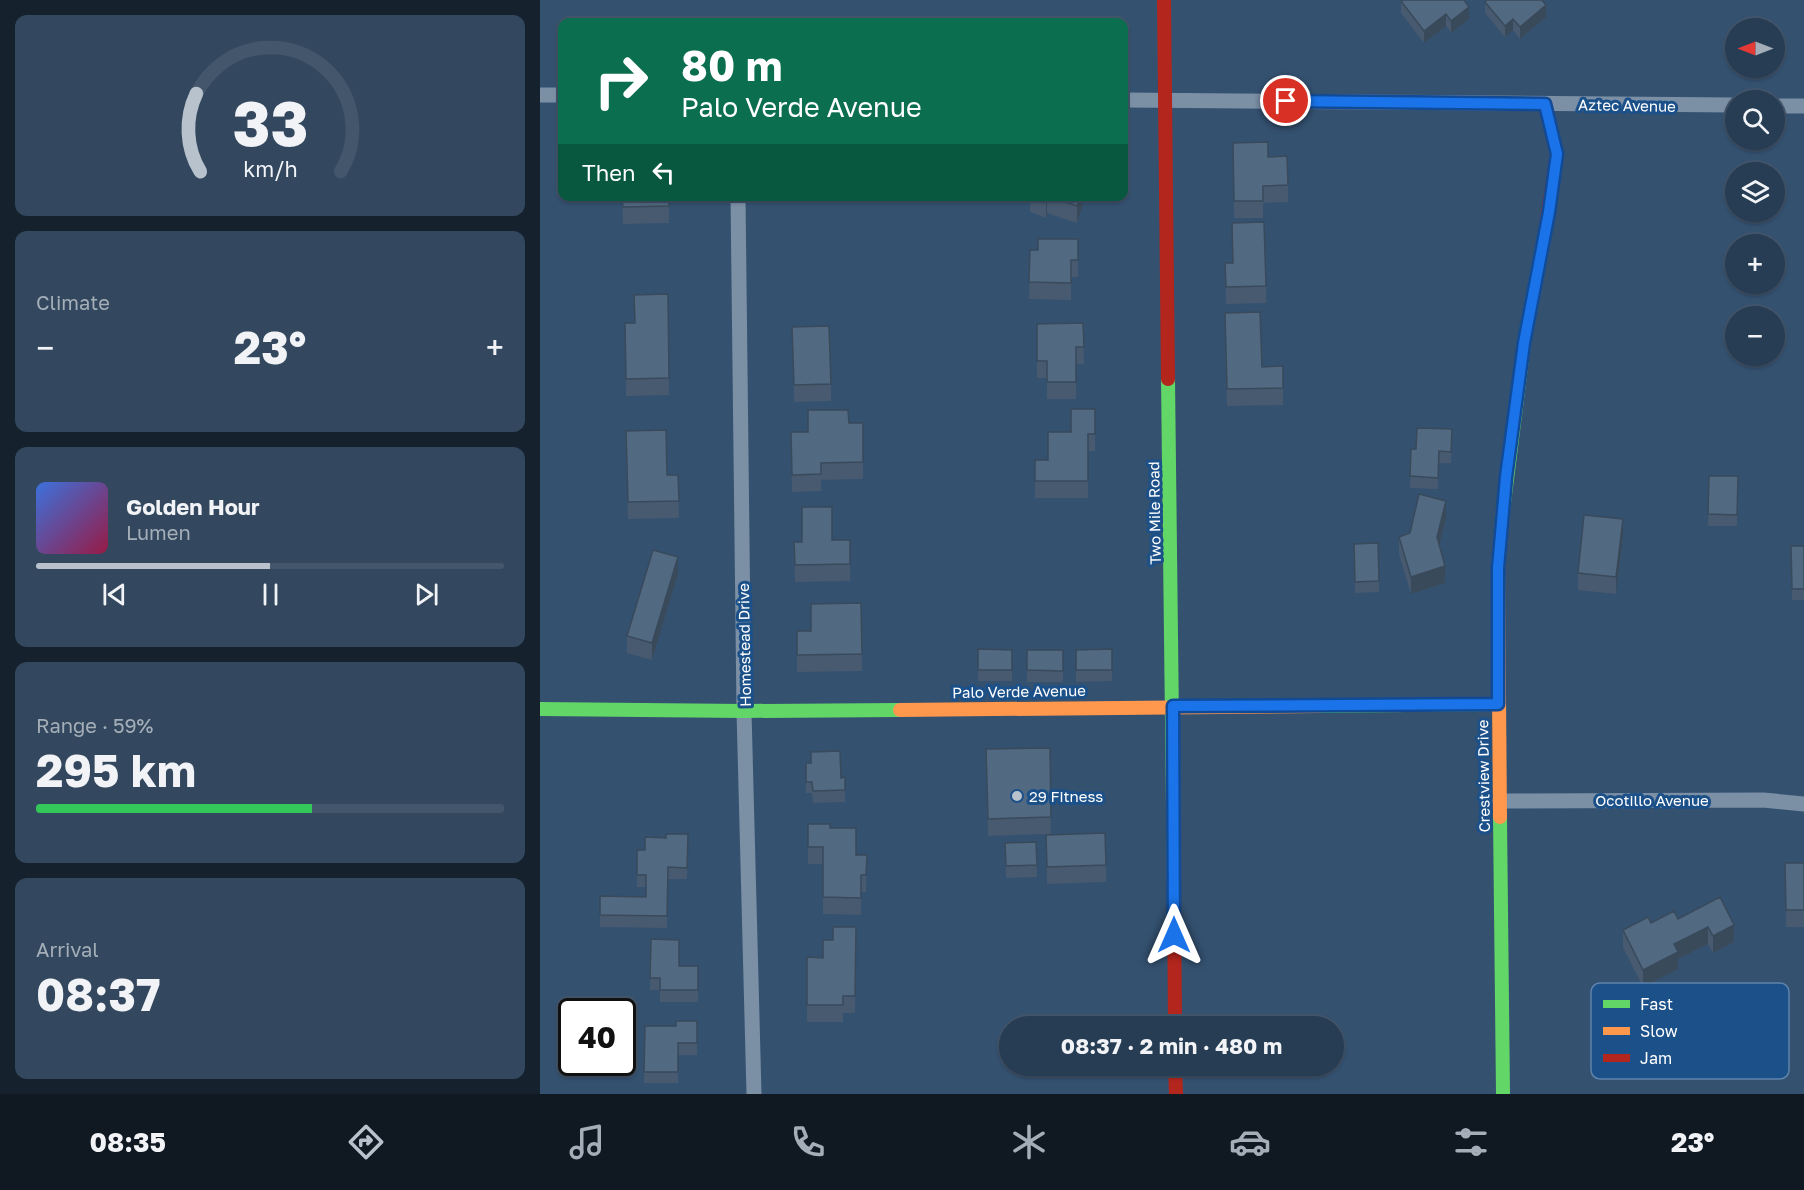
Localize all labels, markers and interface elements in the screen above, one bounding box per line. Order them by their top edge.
north arrow [1725,18,1785,78]
map controls [1725,18,1785,366]
text: 80 m [681,40,782,90]
icon: right [582,42,660,120]
pin [1260,75,1311,126]
icon: arrive [1269,84,1302,117]
text: 33 [232,86,308,161]
button: search [1725,90,1785,150]
text: Palo Verde Avenue [681,91,922,123]
street label: Aztec Avenue [1578,95,1676,115]
icon: left [647,156,680,189]
text: km/h [243,157,297,183]
text: Then [582,159,635,186]
button: layers [1725,162,1785,222]
button: + [1725,234,1785,294]
text: Climate [36,290,110,314]
button: − [1725,306,1785,366]
text: 23° [234,320,306,374]
text: − [36,328,54,367]
text: + [486,328,504,367]
street label: Two Mile Road [1144,461,1164,565]
text: Golden Hour [126,493,260,520]
text: Lumen [126,520,191,544]
icon: previous [98,578,131,611]
icon: pause [254,578,287,611]
icon: next [410,578,443,611]
street label: Homestead Drive [734,583,754,707]
street label: Palo Verde Avenue [952,681,1086,701]
text: Range · 59% [36,713,153,737]
street label: Crestview Drive [1473,719,1493,833]
text: 295 km [36,743,196,797]
place label: 29 Fitness [1029,787,1103,805]
marker: 29 Fitness [1010,789,1024,803]
street label: Ocotillo Avenue [1595,791,1709,809]
position arrow [1142,903,1206,967]
text: Arrival [36,937,99,961]
text: 08:37 [36,967,160,1021]
legend [1591,983,1789,1079]
text: Fast [1640,994,1673,1014]
speed limit sign: 40 [558,998,636,1076]
text: Slow [1640,1021,1678,1041]
text: 08:37 · 2 min · 480 m [1061,1032,1282,1059]
text: Jam [1640,1048,1672,1068]
icon: directions [345,1121,387,1163]
icon: music [566,1121,608,1163]
icon: phone [787,1121,829,1163]
icon: climate [1008,1121,1050,1163]
icon: car [1229,1121,1271,1163]
icon: filters [1450,1121,1492,1163]
text: 08:35 [90,1126,166,1158]
text: 23° [1671,1126,1714,1158]

